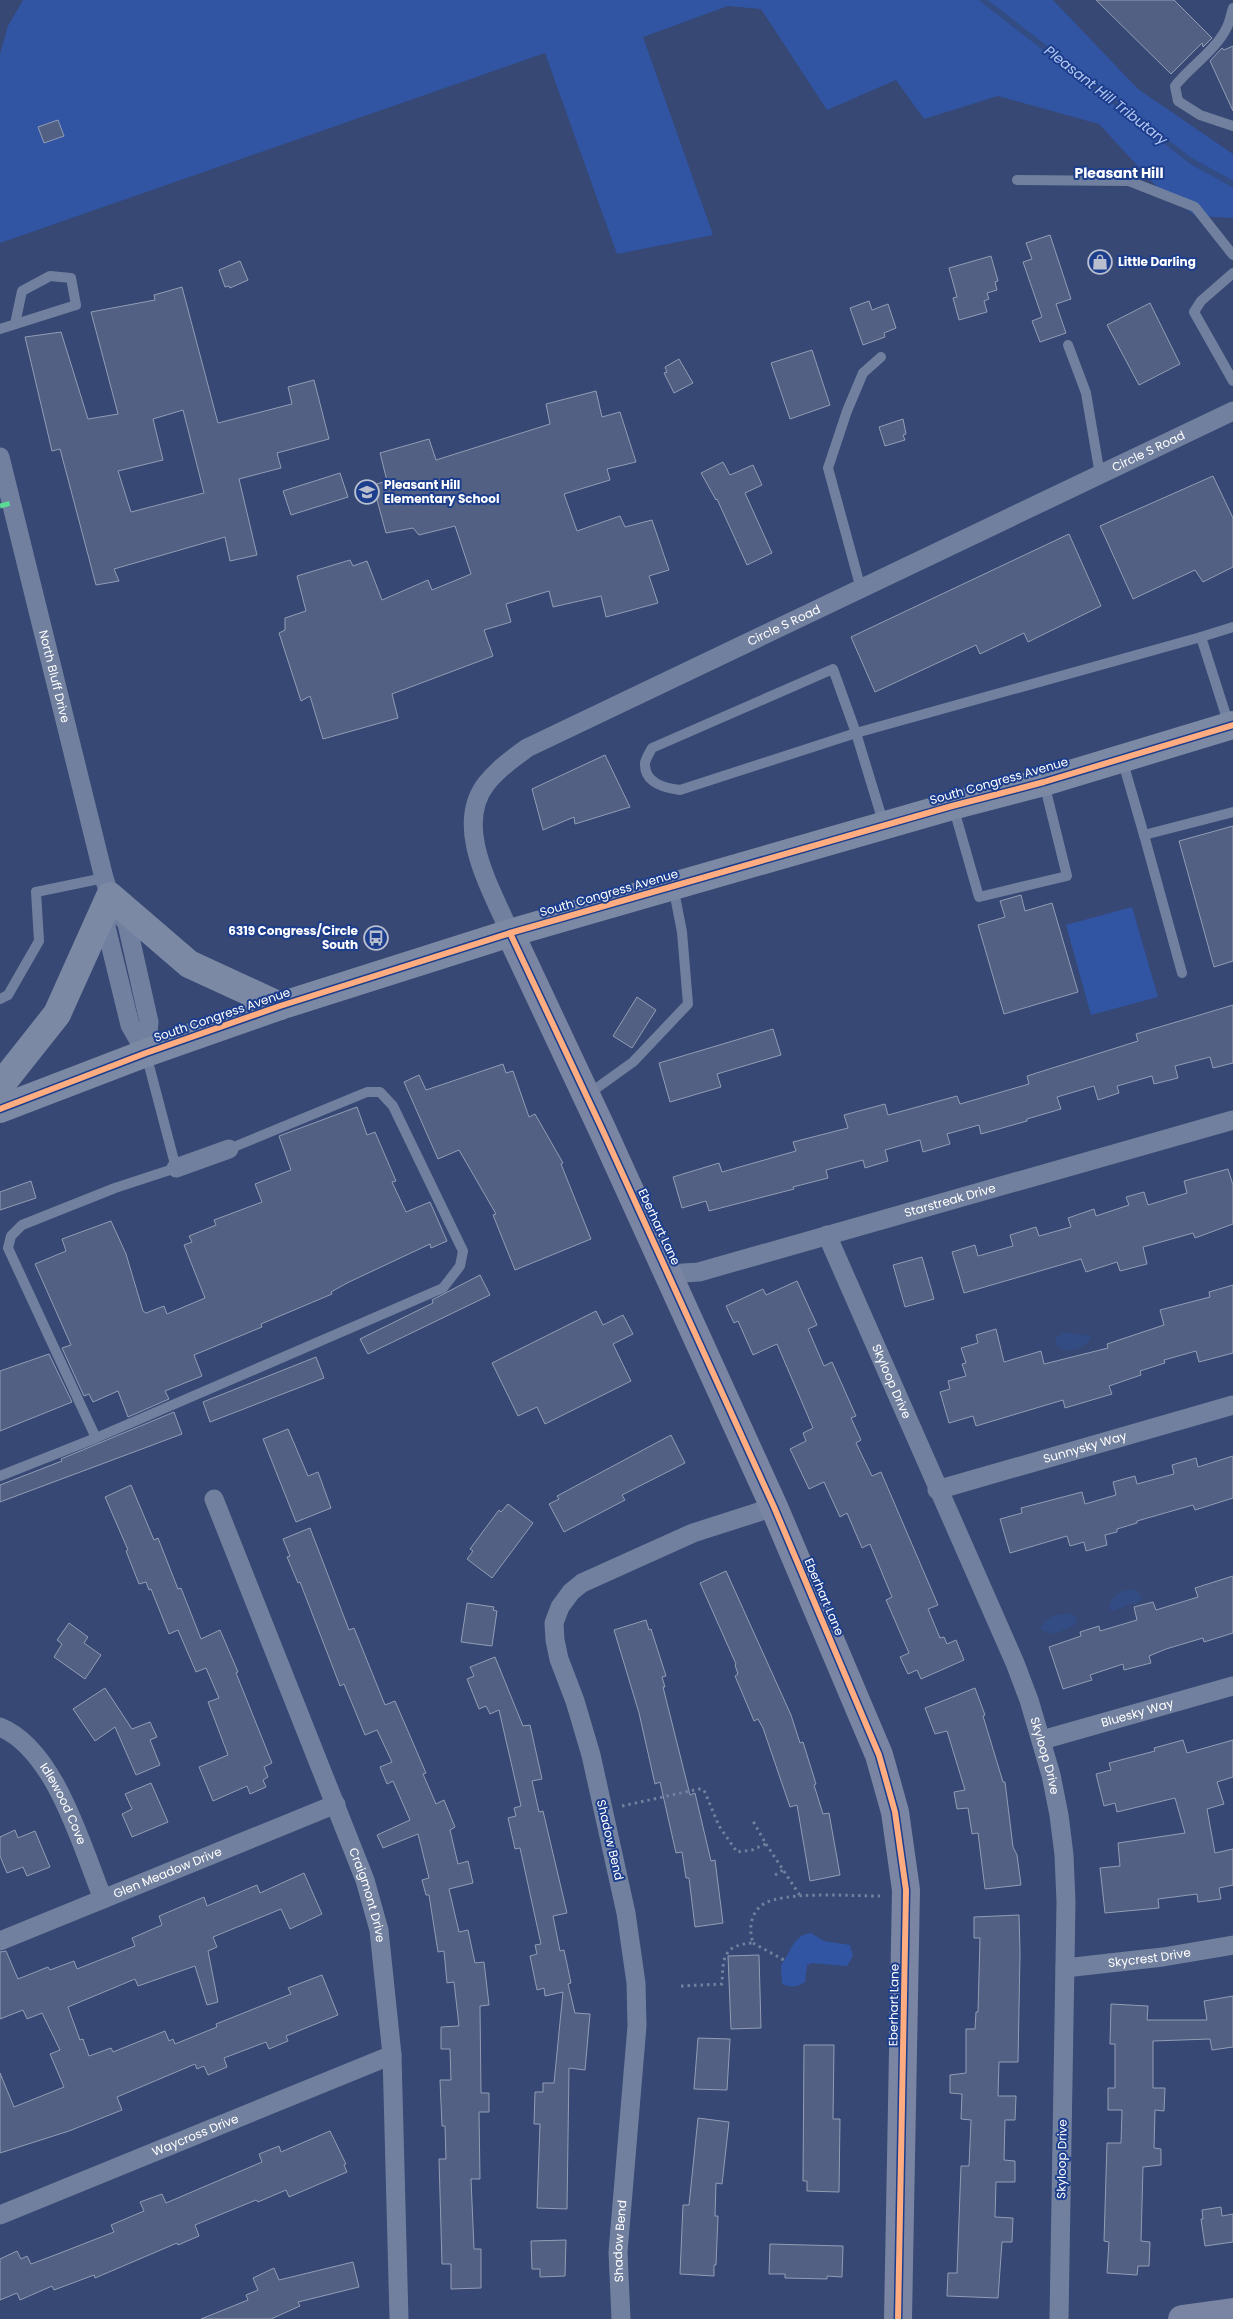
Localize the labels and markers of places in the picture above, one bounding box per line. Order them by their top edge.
shop icon: Little Darling [1087,249,1113,275]
place label: Little Darling [1118,253,1196,270]
place label: Pleasant Hill Elementary School [384,476,499,507]
school or university icon: Pleasant Hill Elementary School [354,479,380,505]
place label: 6319 Congress/Circle South [228,922,359,953]
bus stop icon: 6319 Congress/Circle South [363,925,389,951]

